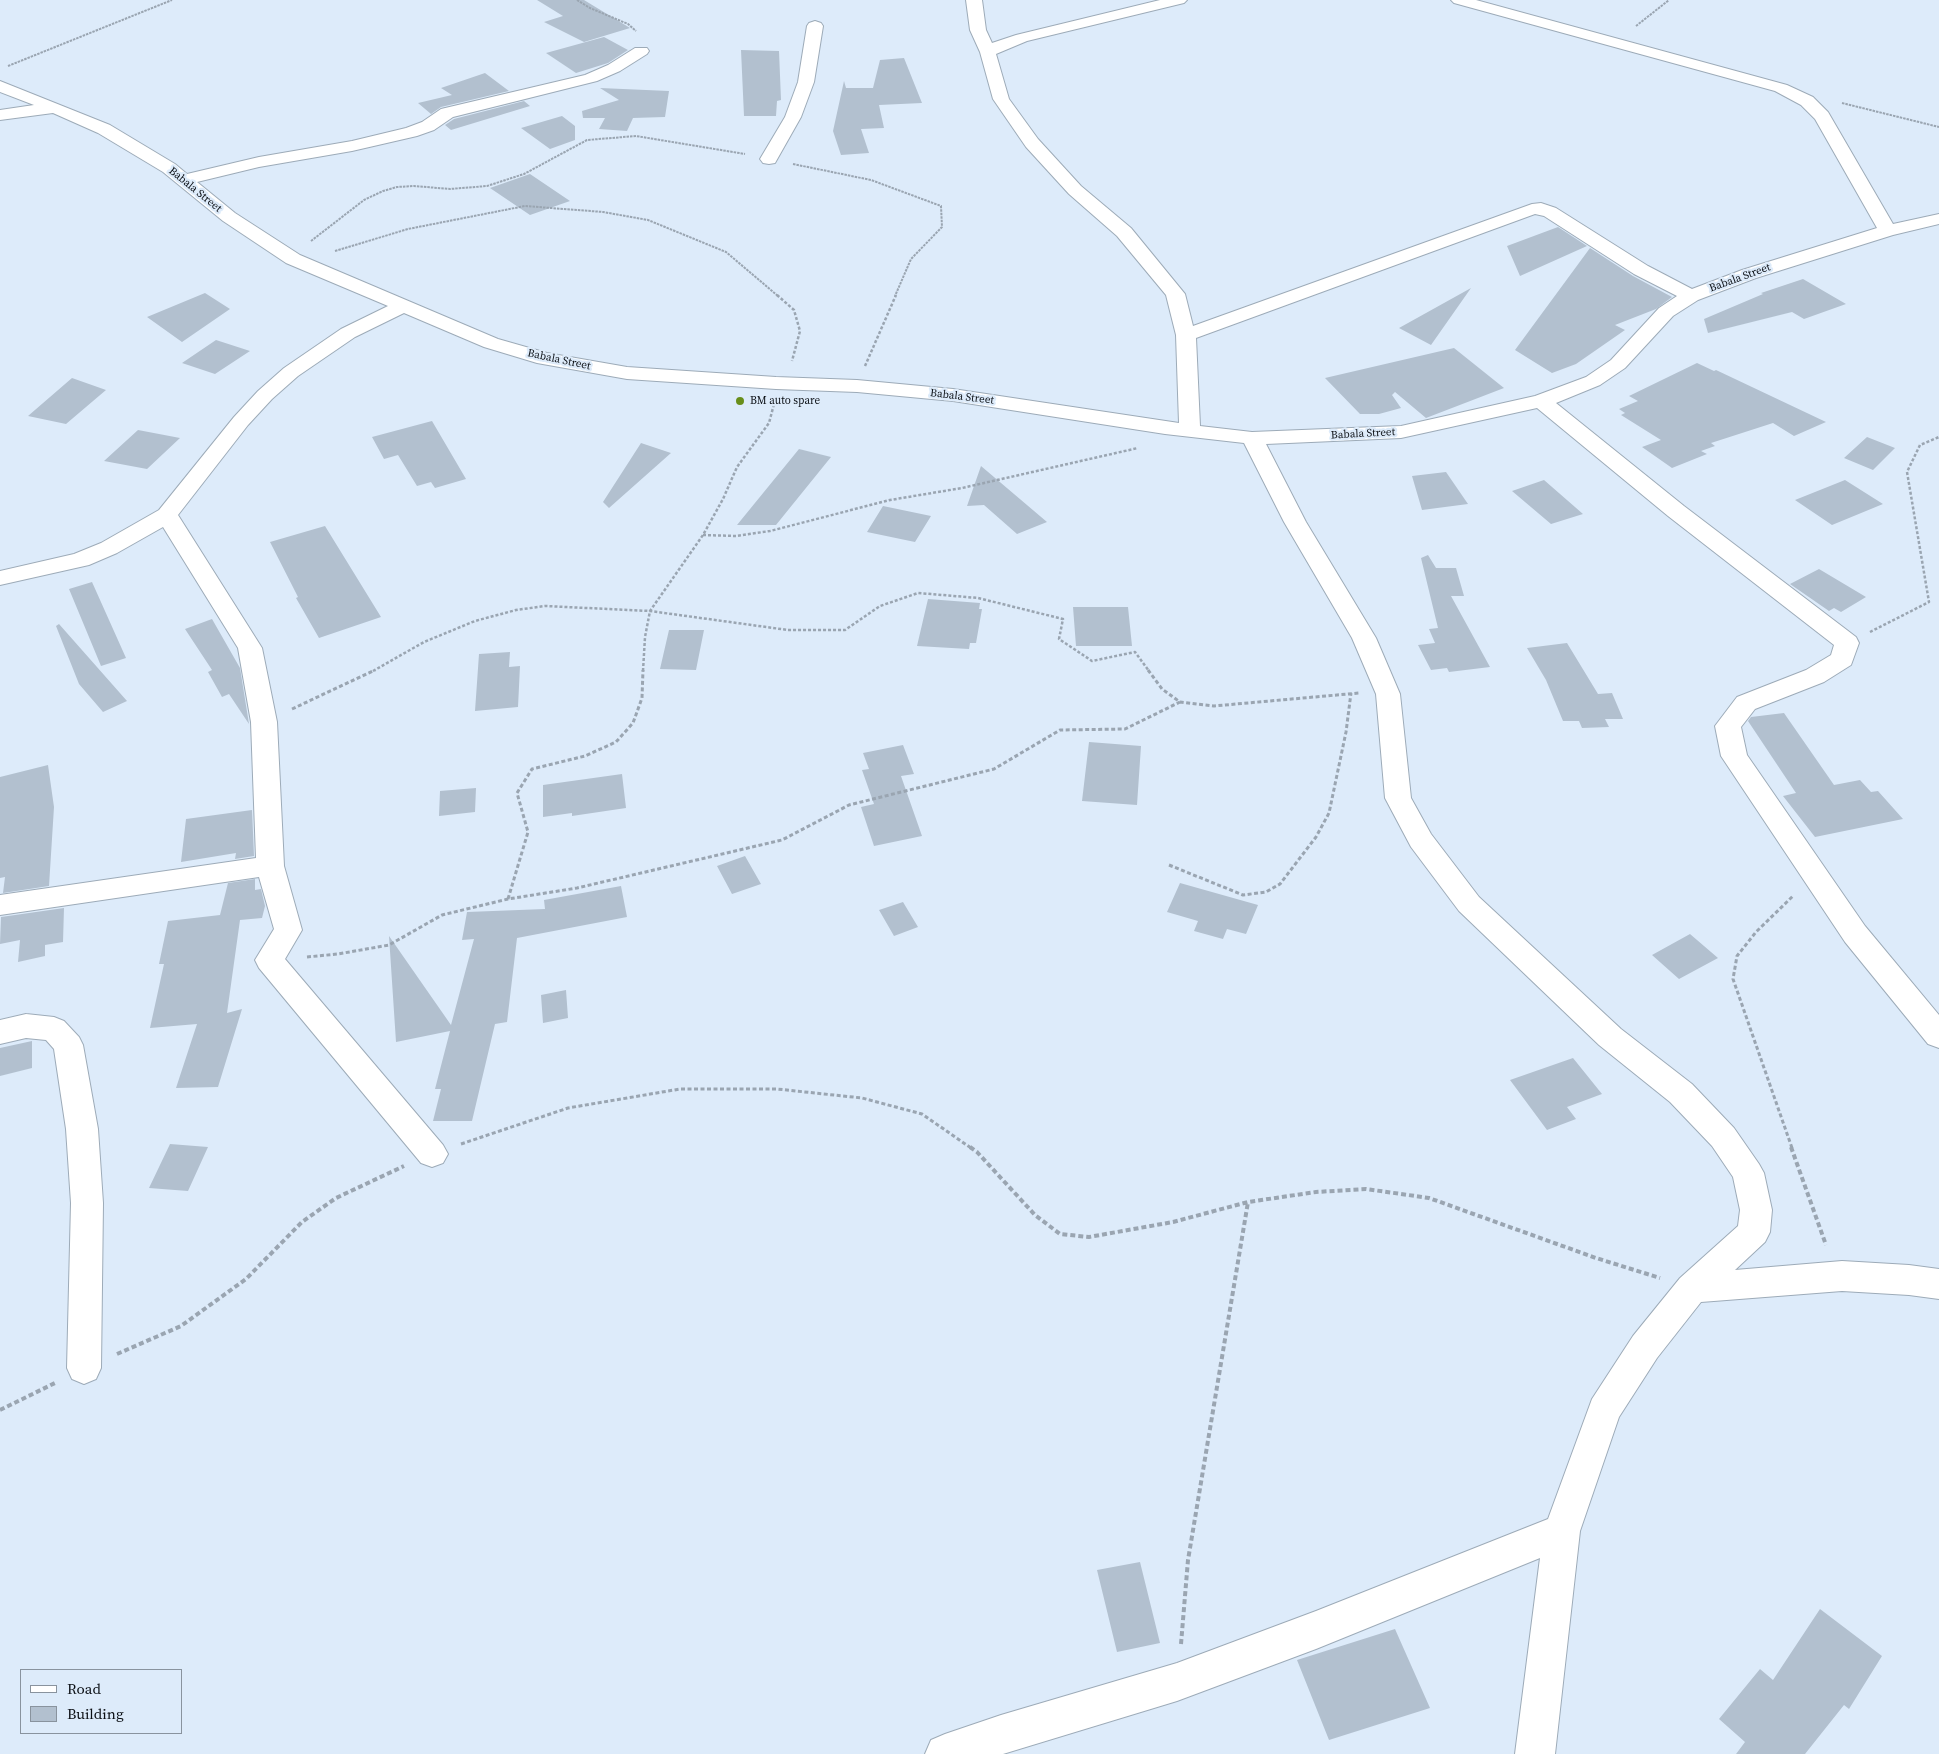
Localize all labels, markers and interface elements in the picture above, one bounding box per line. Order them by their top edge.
street label: Babala Street [166,165,224,215]
street label: Babala Street [1708,261,1772,295]
street label: Babala Street [526,347,592,373]
street label: Babala Street [929,387,995,407]
place label: BM auto spare [750,394,820,408]
marker: BM auto spare [734,395,746,407]
street label: Babala Street [1331,426,1395,442]
legend [20,1669,182,1734]
text: Road [67,1678,101,1699]
text: Building [67,1703,124,1724]

